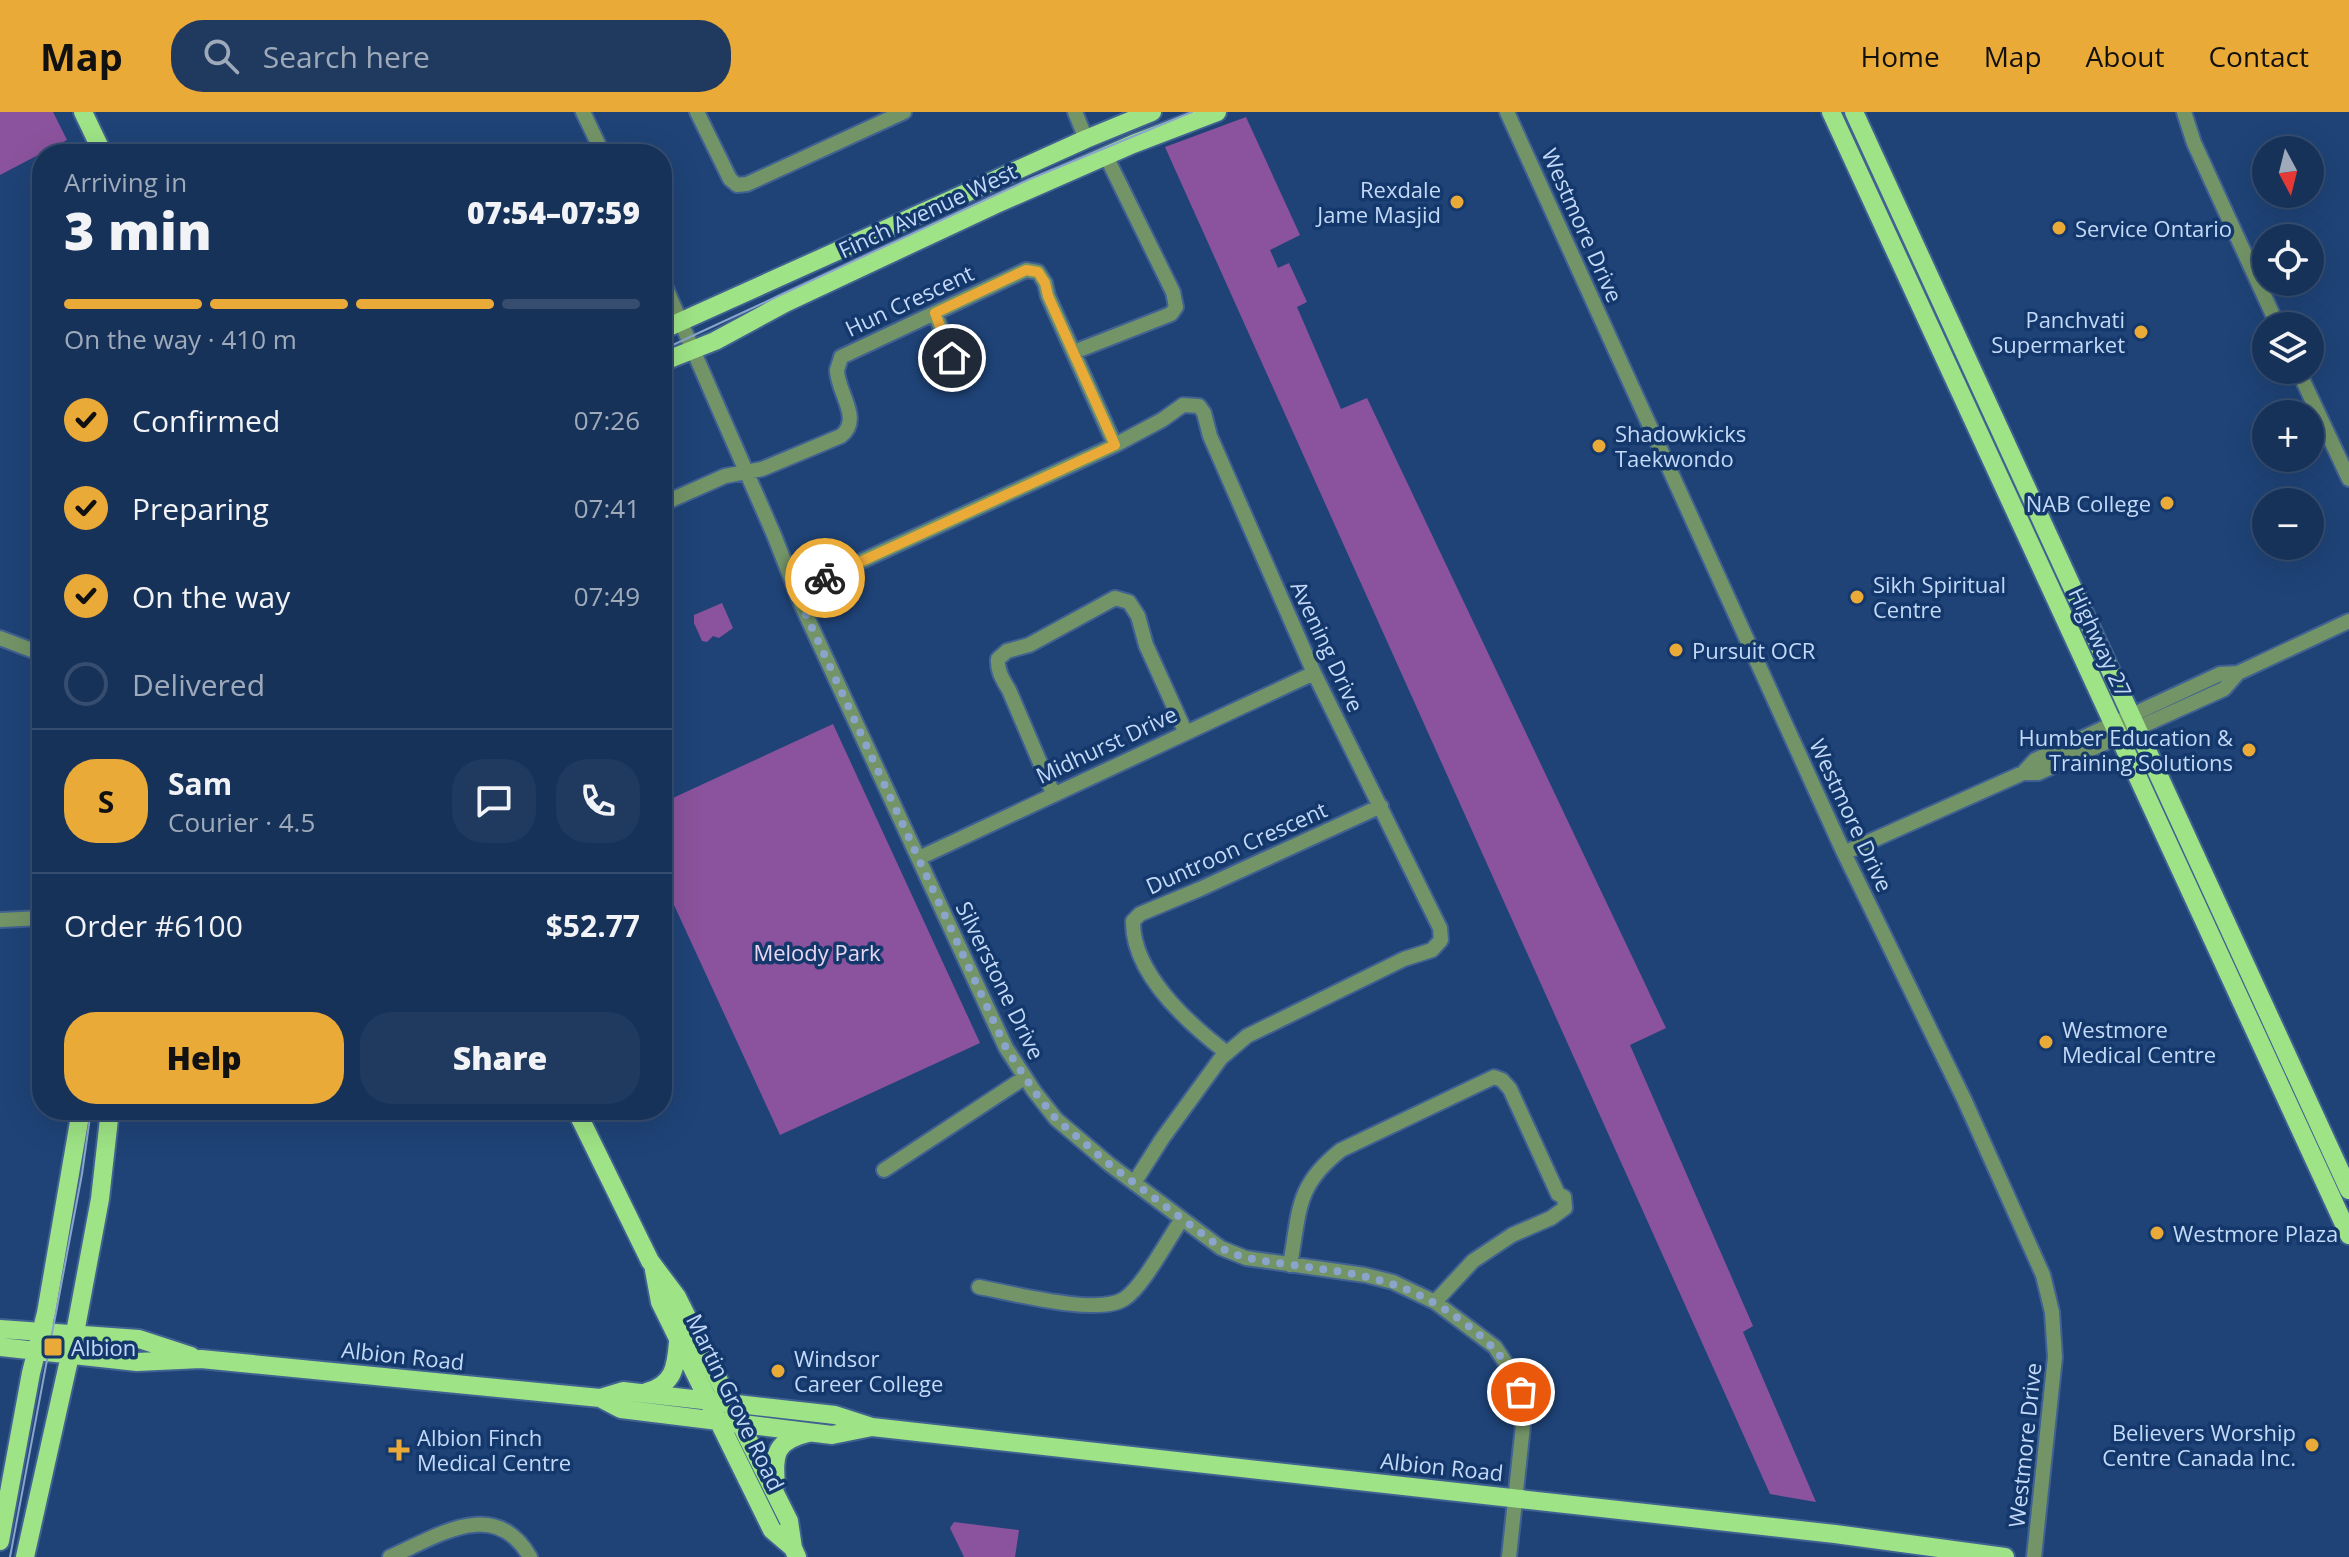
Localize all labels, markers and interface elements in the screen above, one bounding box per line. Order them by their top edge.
search box [171,20,731,92]
text: Map [40,30,123,82]
icon: search [199,34,243,78]
text: Search here [263,36,430,77]
text: Home [1861,37,1940,75]
text: Map [1984,37,2042,75]
text: About [2086,37,2164,75]
text: Contact [2208,37,2309,75]
north arrow [2252,136,2324,208]
map controls [2252,136,2324,560]
street label: Westmore Drive [1536,143,1630,307]
street label: Finch Avenue West [833,155,1021,264]
text: Arriving in [64,164,187,200]
place label: Rexdale Jame Masjid [1315,174,1441,229]
text: 07:54–07:59 [467,192,640,233]
marker: Rexdale Jame Masjid [1448,193,1466,211]
text: 3 min [64,194,212,265]
place label: Service Ontario [2075,213,2232,243]
marker: Service Ontario [2050,219,2068,237]
button: locate [2252,224,2324,296]
street label: Hun Crescent [840,257,978,343]
place label: Panchvati Supermarket [1991,304,2125,359]
button: layers [2252,312,2324,384]
text: On the way · 410 m [64,321,297,357]
marker: Panchvati Supermarket [2132,323,2150,341]
pin [918,324,986,392]
icon: home [930,336,974,380]
icon: check [64,398,108,442]
text: Confirmed [132,400,280,441]
button: + [2252,400,2324,472]
text: 07:26 [574,402,640,438]
place label: Shadowkicks Taekwondo [1615,418,1746,473]
marker: Shadowkicks Taekwondo [1590,437,1608,455]
icon: check [64,486,108,530]
text: Preparing [132,488,269,529]
place label: NAB College [2026,488,2151,518]
button: − [2252,488,2324,560]
text: 07:41 [574,490,640,526]
marker: NAB College [2158,494,2176,512]
courier [785,538,865,618]
icon: bike [803,556,847,600]
place label: Sikh Spiritual Centre [1873,569,2006,624]
icon: check [64,574,108,618]
text: On the way [132,576,290,617]
street label: Avening Drive [1285,576,1371,716]
text: 07:49 [574,578,640,614]
street label: Highway 27 [2062,582,2140,702]
marker: Sikh Spiritual Centre [1848,588,1866,606]
place label: Pursuit OCR [1692,635,1816,665]
marker: Pursuit OCR [1667,641,1685,659]
text: Delivered [132,664,265,705]
street label: Midhurst Drive [1030,698,1182,790]
place label: Humber Education & Training Solutions [2019,722,2233,777]
street label: Westmore Drive [1803,734,1901,896]
marker: Humber Education & Training Solutions [2240,741,2258,759]
button: chat [452,759,536,843]
button: phone [556,759,640,843]
text: Sam [168,763,232,804]
text: S [98,781,114,822]
street label: Duntroon Crescent [1141,794,1331,900]
text: Courier · 4.5 [168,804,315,840]
street label: Silverstone Drive [950,896,1052,1064]
text: Order #6100 [64,905,243,946]
text: $52.77 [546,905,640,946]
park label: Melody Park [753,937,881,967]
button: Help [64,1012,344,1104]
button: Share [360,1012,640,1104]
place label: Westmore Medical Centre [2062,1014,2216,1069]
marker: Westmore Medical Centre [2037,1033,2055,1051]
place label: Westmore Plaza [2173,1218,2338,1248]
marker: Westmore Plaza [2148,1224,2166,1242]
street label: Martin Grove Road [680,1309,792,1495]
place label: Albion [71,1332,136,1362]
street label: Albion Road [340,1334,466,1376]
marker: Albion [42,1336,64,1358]
place label: Windsor Career College [794,1343,943,1398]
pin [1487,1358,1555,1426]
street label: Westmore Drive [2000,1361,2048,1529]
marker: Windsor Career College [769,1362,787,1380]
icon: bag [1499,1370,1543,1414]
place label: Believers Worship Centre Canada Inc. [2102,1417,2296,1472]
place label: Albion Finch Medical Centre [417,1422,571,1477]
marker: Believers Worship Centre Canada Inc. [2303,1436,2321,1454]
marker: Albion Finch Medical Centre [388,1439,410,1461]
street label: Albion Road [1379,1445,1505,1487]

